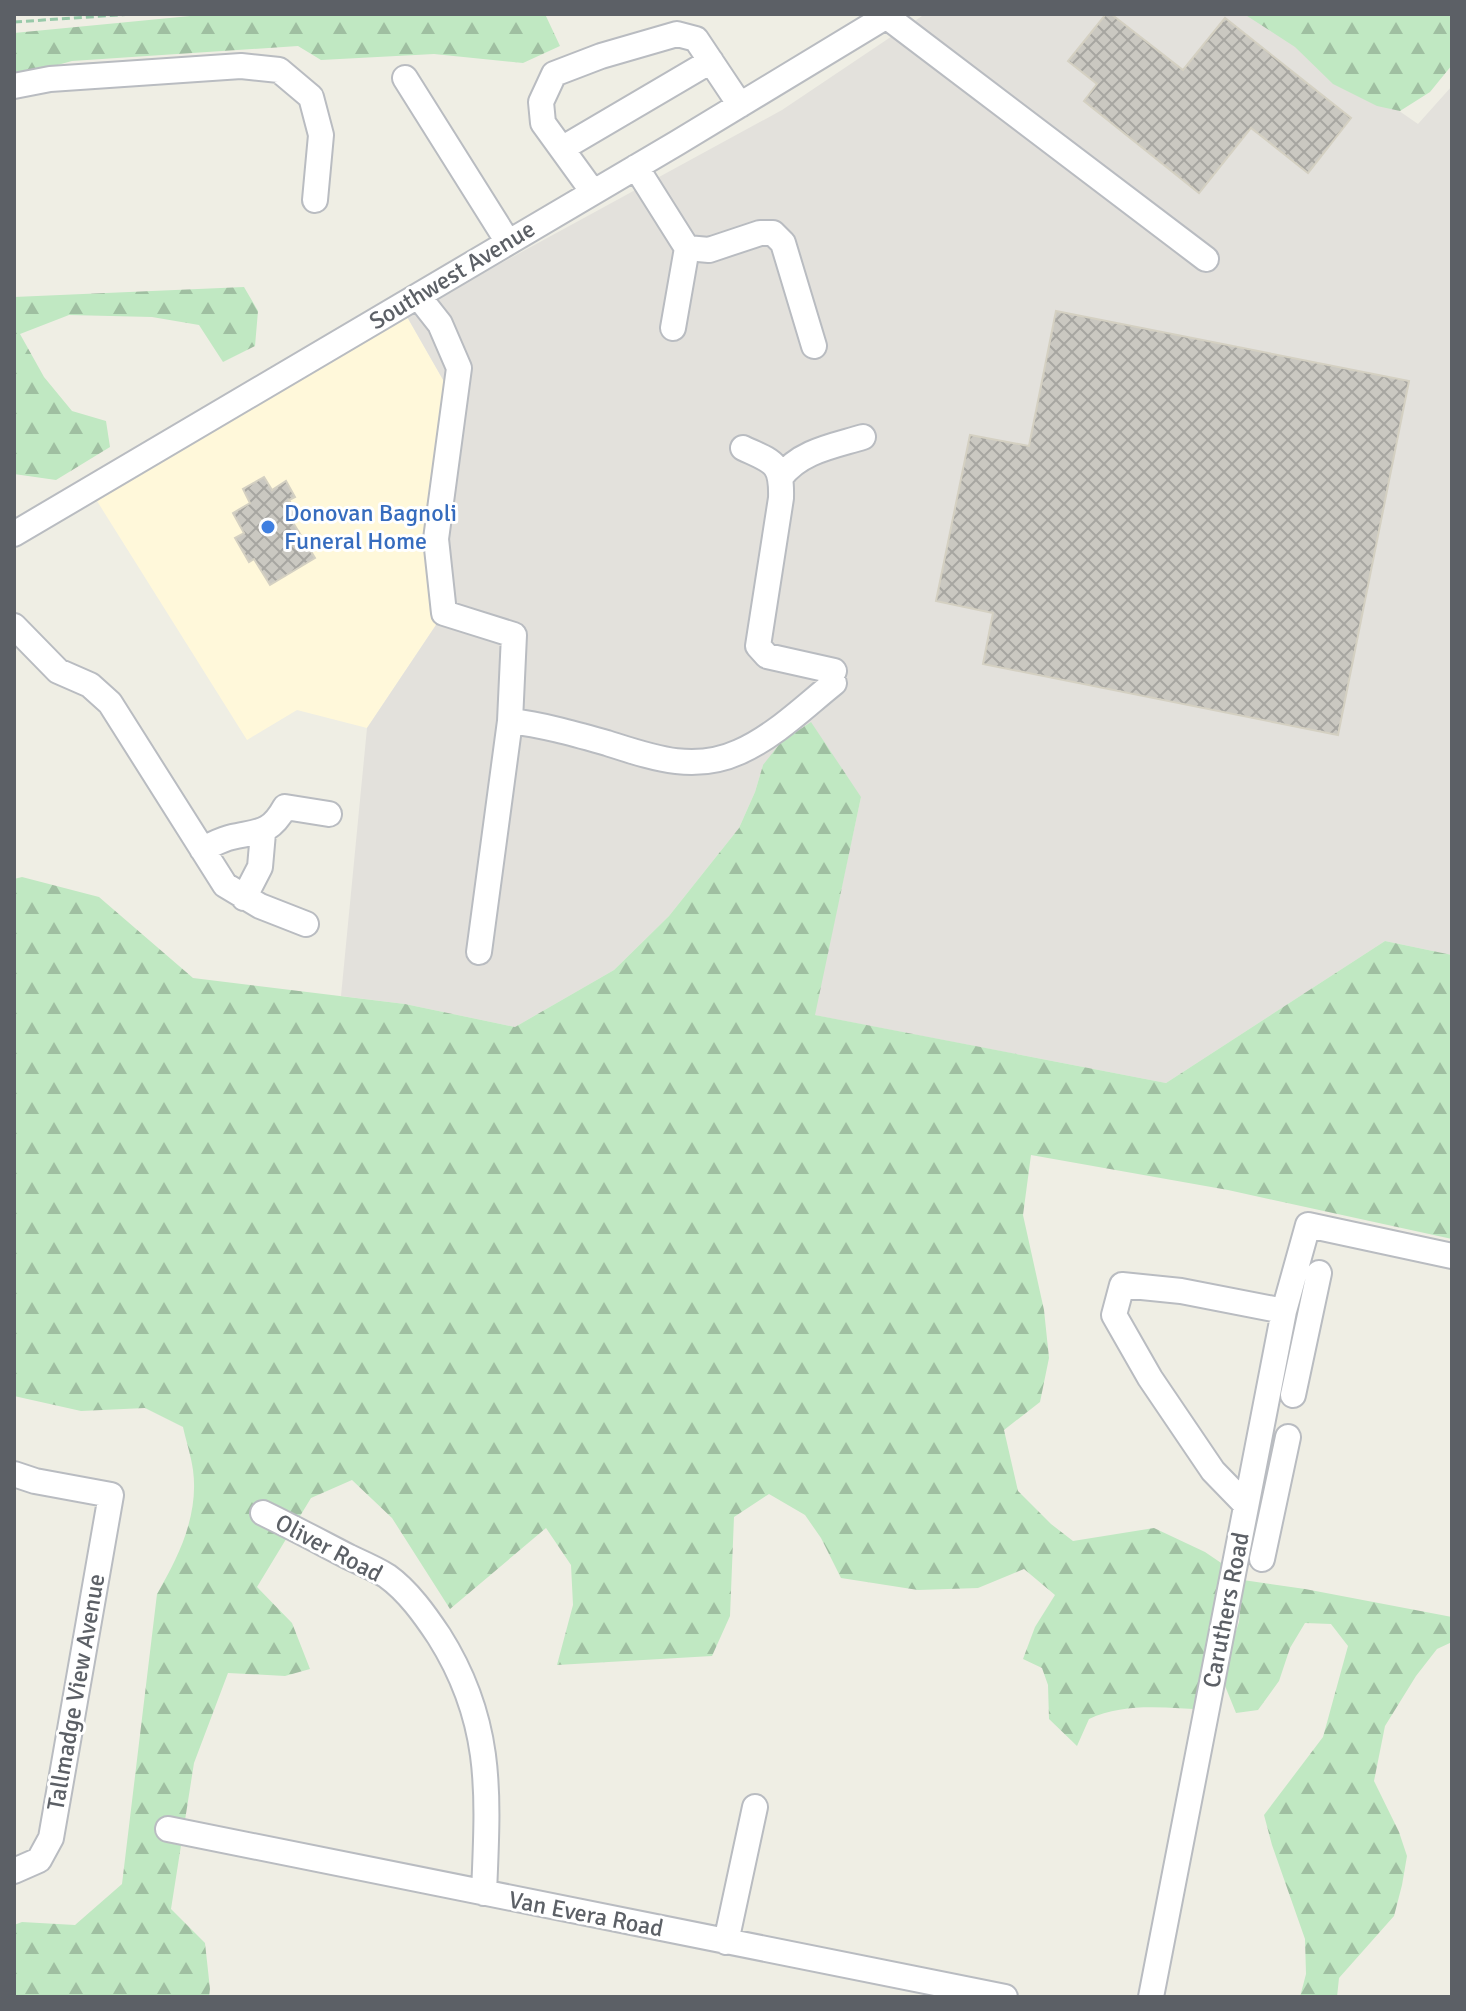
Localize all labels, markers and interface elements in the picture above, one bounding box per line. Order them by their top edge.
street label: Southwest Avenue [364,214,540,336]
place label: Donovan Bagnoli Funeral Home [284,498,457,556]
marker: Donovan Bagnoli Funeral Home [259,518,277,536]
street label: Oliver Road [270,1507,388,1589]
street label: Caruthers Road [1196,1530,1256,1690]
street label: Tallmadge View Avenue [40,1571,112,1813]
street label: Van Evera Road [506,1884,666,1944]

